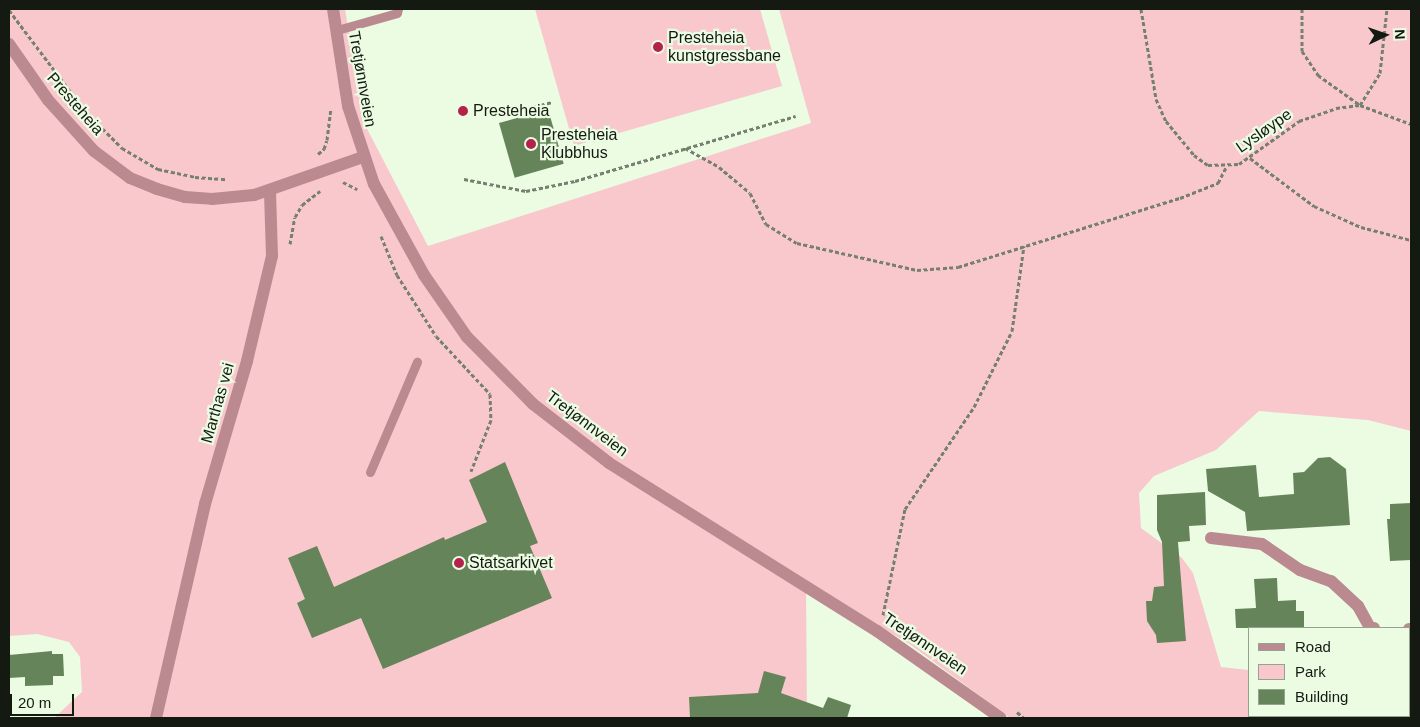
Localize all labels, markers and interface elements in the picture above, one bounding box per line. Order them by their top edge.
north arrow [1360,10,1410,60]
place label: Presteheia kunstgressbane [668,28,781,66]
street label: Tretjønnveien [344,29,380,129]
text: N [1392,29,1408,40]
marker: Presteheia kunstgressbane [652,41,664,53]
street label: Presteheia [43,69,107,139]
place label: Presteheia [473,101,549,121]
marker: Presteheia [457,105,469,117]
street label: Lysløype [1233,105,1295,157]
place label: Presteheia Klubbhus [541,125,617,163]
marker: Presteheia Klubbhus [525,138,537,150]
street label: Marthas vei [197,361,239,445]
street label: Tretjønnveien [542,387,632,461]
place label: Statsarkivet [469,553,553,573]
marker: Statsarkivet [453,557,465,569]
street label: Tretjønnveien [879,609,971,679]
legend [1248,627,1410,717]
text: Road [1295,638,1331,655]
text: Park [1295,663,1326,680]
scale bar [12,684,76,716]
text: Building [1295,688,1348,705]
text: 20 m [18,694,51,711]

